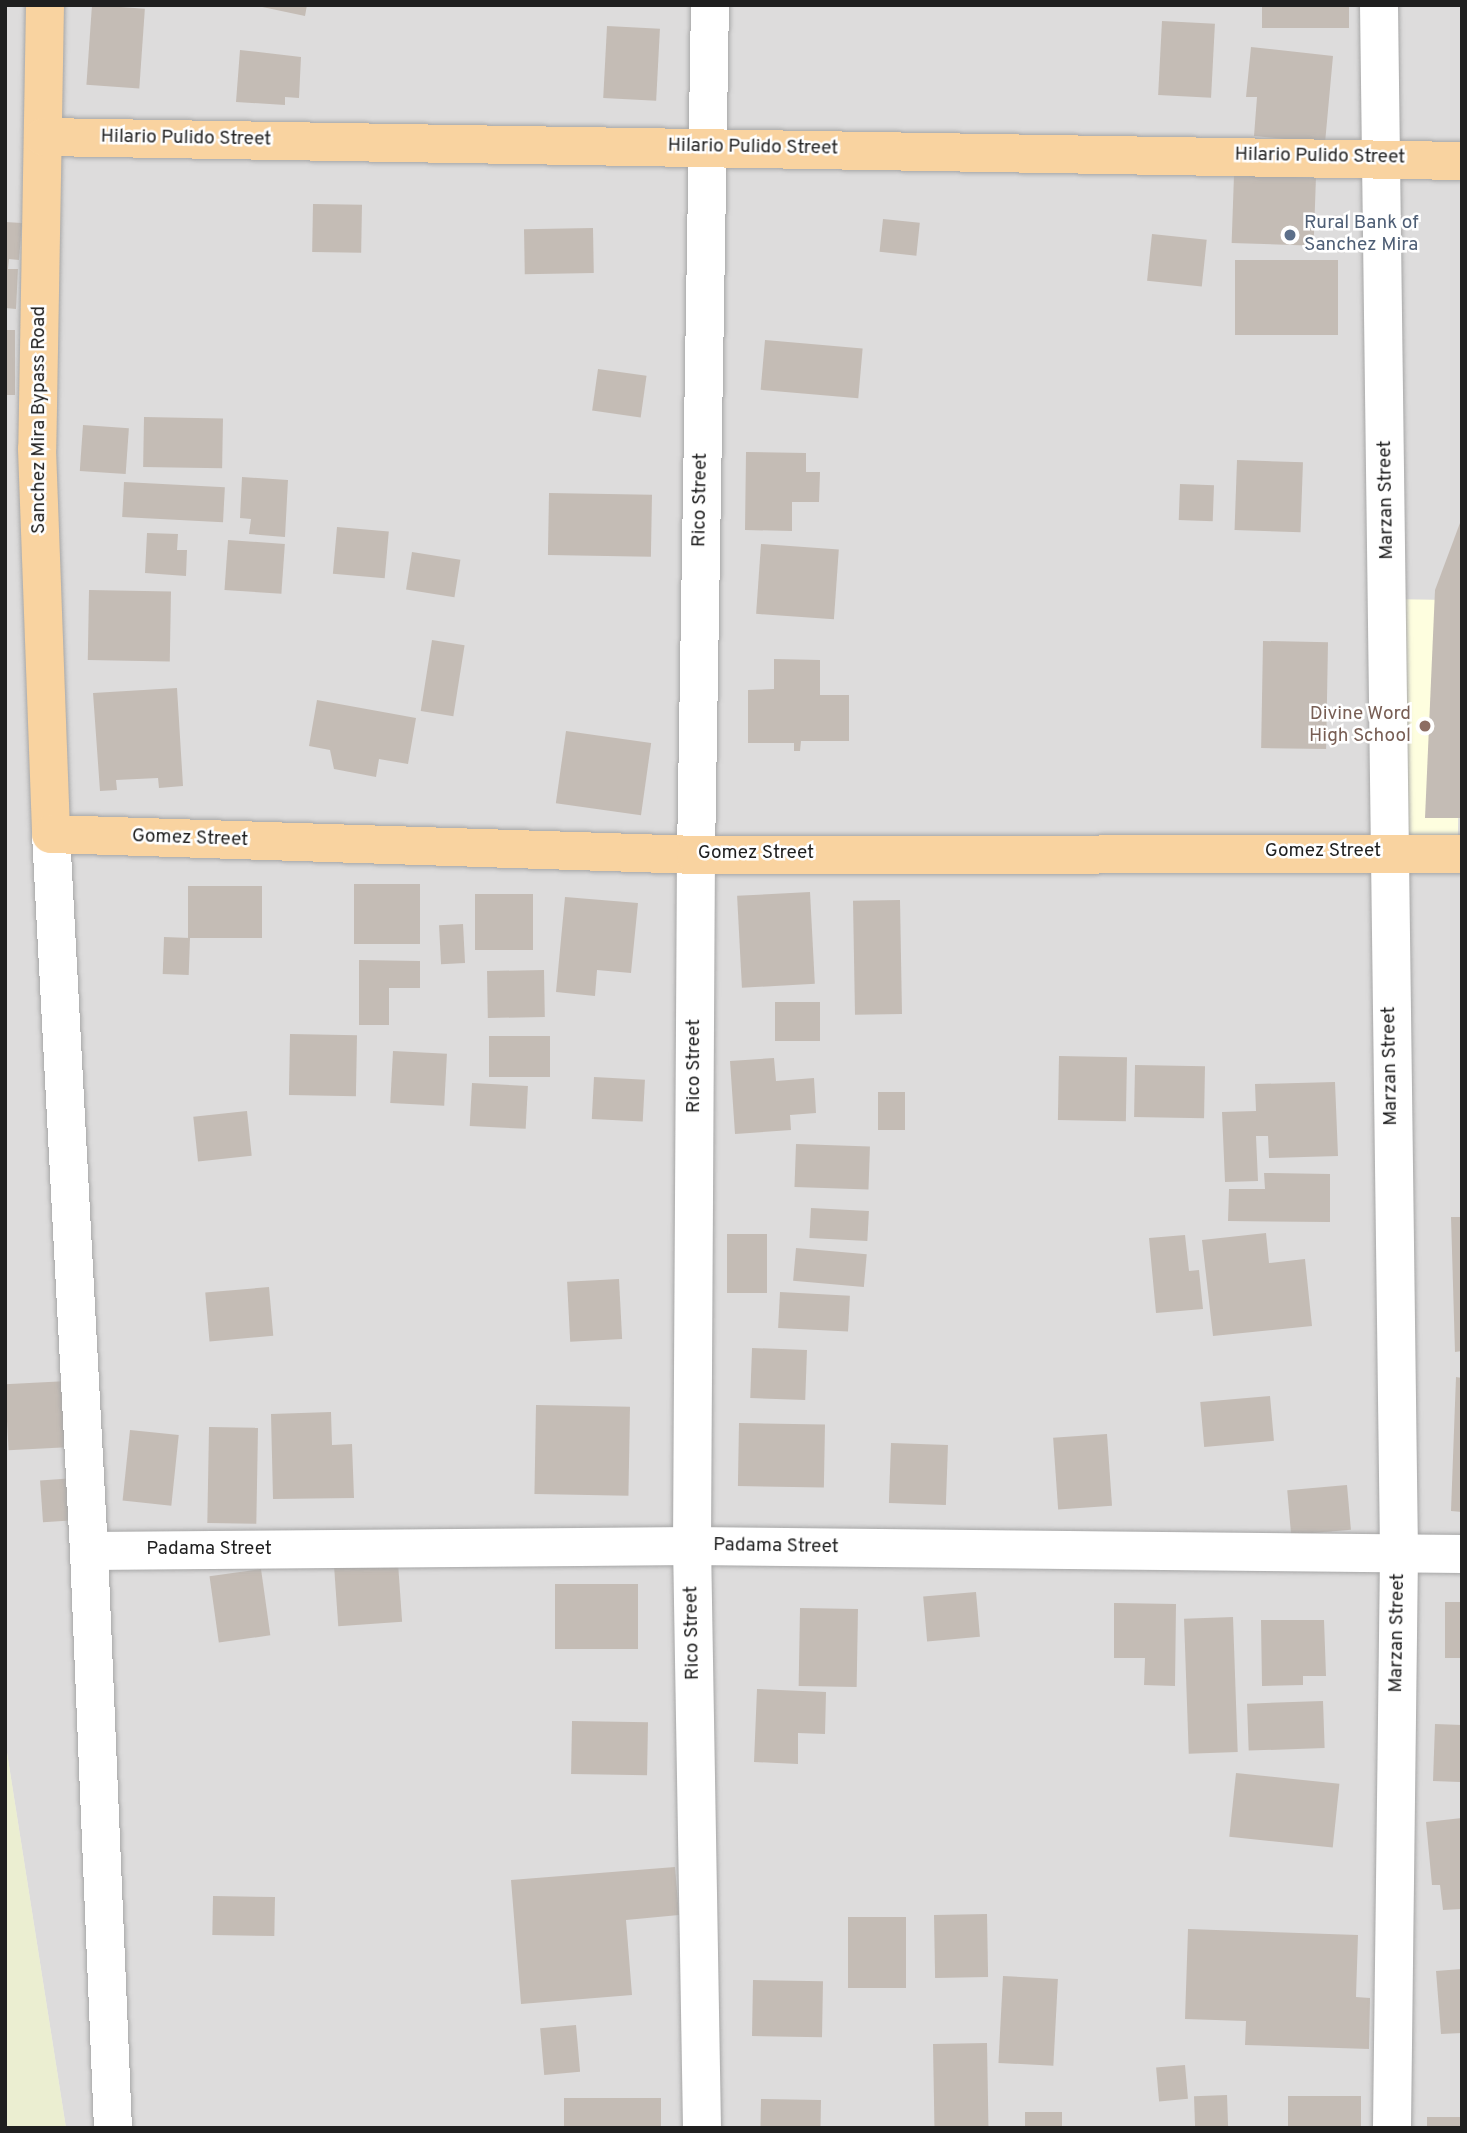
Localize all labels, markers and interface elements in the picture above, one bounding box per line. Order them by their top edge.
street label: Hilario Pulido Street [100,126,272,152]
street label: Hilario Pulido Street [667,135,839,161]
street label: Hilario Pulido Street [1234,144,1406,170]
place label: Rural Bank of Sanchez Mira [1304,213,1419,257]
marker: Rural Bank of Sanchez Mira [1282,227,1298,243]
street label: Sanchez Mira Bypass Road [29,306,51,534]
street label: Marzan Street [1375,440,1399,560]
street label: Rico Street [689,453,713,547]
place label: Divine Word High School [1309,704,1411,748]
marker: Divine Word High School [1417,718,1433,734]
street label: Gomez Street [131,826,249,852]
street label: Gomez Street [1265,841,1381,863]
street label: Gomez Street [698,843,814,865]
street label: Marzan Street [1379,1006,1403,1126]
street label: Rico Street [684,1019,706,1113]
street label: Padama Street [713,1535,839,1559]
street label: Padama Street [146,1539,272,1561]
street label: Marzan Street [1386,1573,1410,1693]
street label: Rico Street [681,1586,705,1680]

